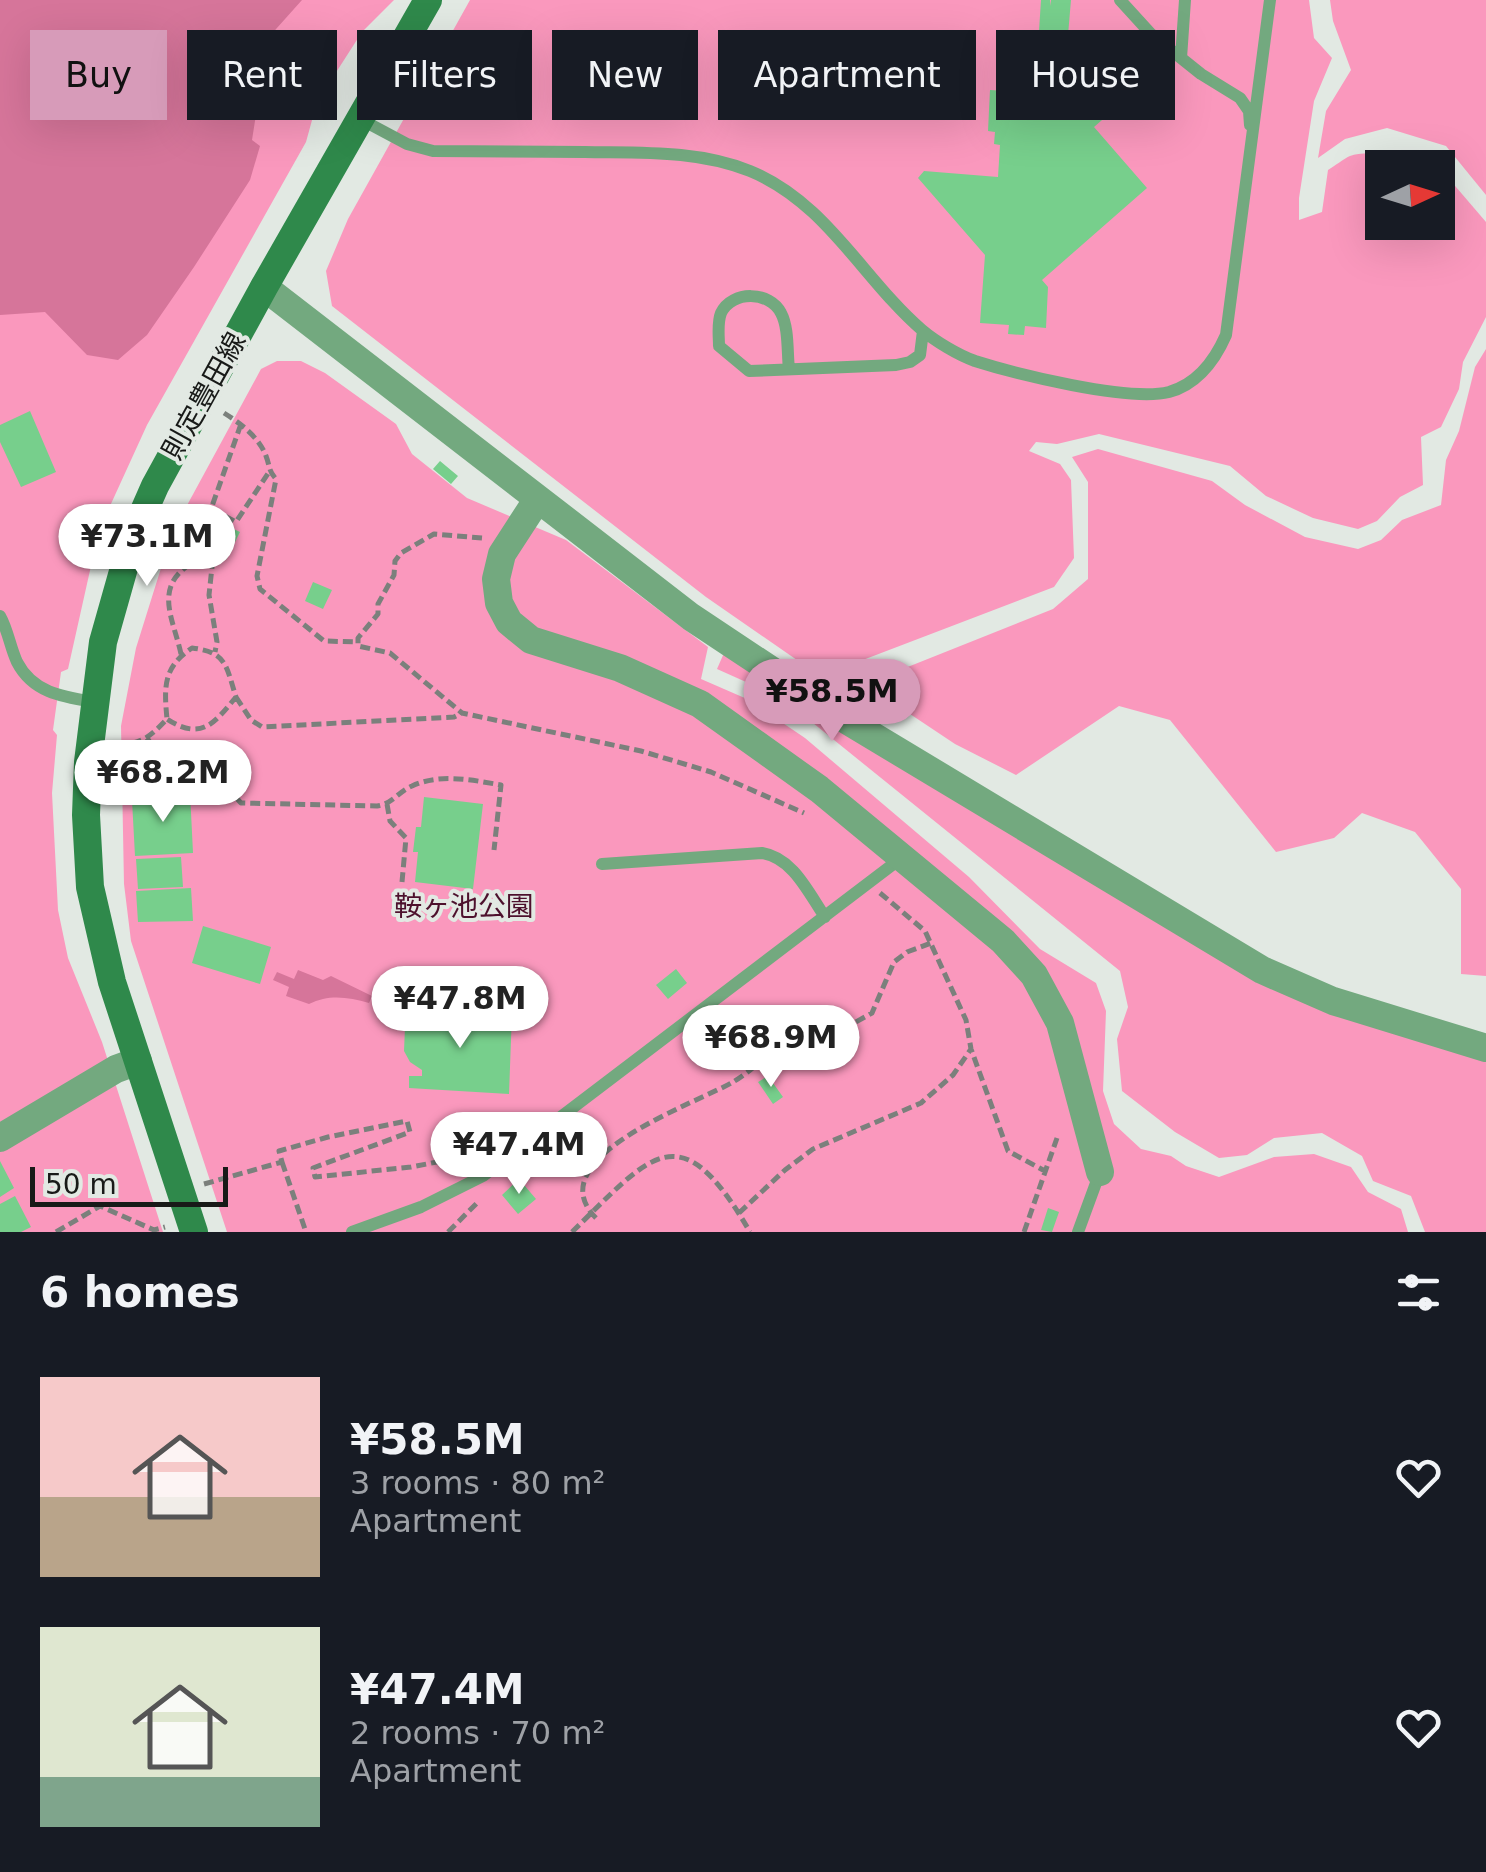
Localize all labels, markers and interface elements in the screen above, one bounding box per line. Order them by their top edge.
chip: Buy [30,30,167,120]
chip: Rent [187,30,337,120]
chip: Filters [357,30,532,120]
chip: New [552,30,698,120]
chip: Apartment [718,30,976,120]
chip: House [996,30,1175,120]
north arrow [1365,150,1455,240]
map controls [1365,150,1455,240]
street label: 則定豊田線 [156,327,252,465]
pin: ¥73.1M [66,504,228,589]
text: ¥73.1M [80,517,214,555]
pin: ¥58.5M [751,659,913,744]
text: ¥58.5M [765,672,899,710]
pin: ¥68.2M [82,740,244,825]
text: ¥68.2M [96,753,230,791]
park label: 鞍ヶ池公園 [394,890,534,923]
pin: ¥47.8M [379,966,541,1051]
text: ¥47.8M [393,979,527,1017]
pin: ¥68.9M [690,1005,852,1090]
text: ¥68.9M [704,1018,838,1056]
pin: ¥47.4M [438,1112,600,1197]
text: ¥47.4M [452,1125,586,1163]
scale bar [30,1162,228,1206]
text: 50 m [45,1168,117,1201]
icon: filters [1391,1265,1446,1320]
text: 6 homes [40,1268,240,1317]
text: ¥58.5M [350,1415,525,1464]
icon: home [120,1417,240,1537]
icon: heart [1391,1450,1446,1505]
text: 3 rooms · 80 m² [350,1464,605,1502]
text: Apartment [350,1502,521,1540]
text: ¥47.4M [350,1665,525,1714]
icon: home [120,1667,240,1787]
icon: heart [1391,1700,1446,1755]
text: 2 rooms · 70 m² [350,1714,605,1752]
text: Apartment [350,1752,521,1790]

